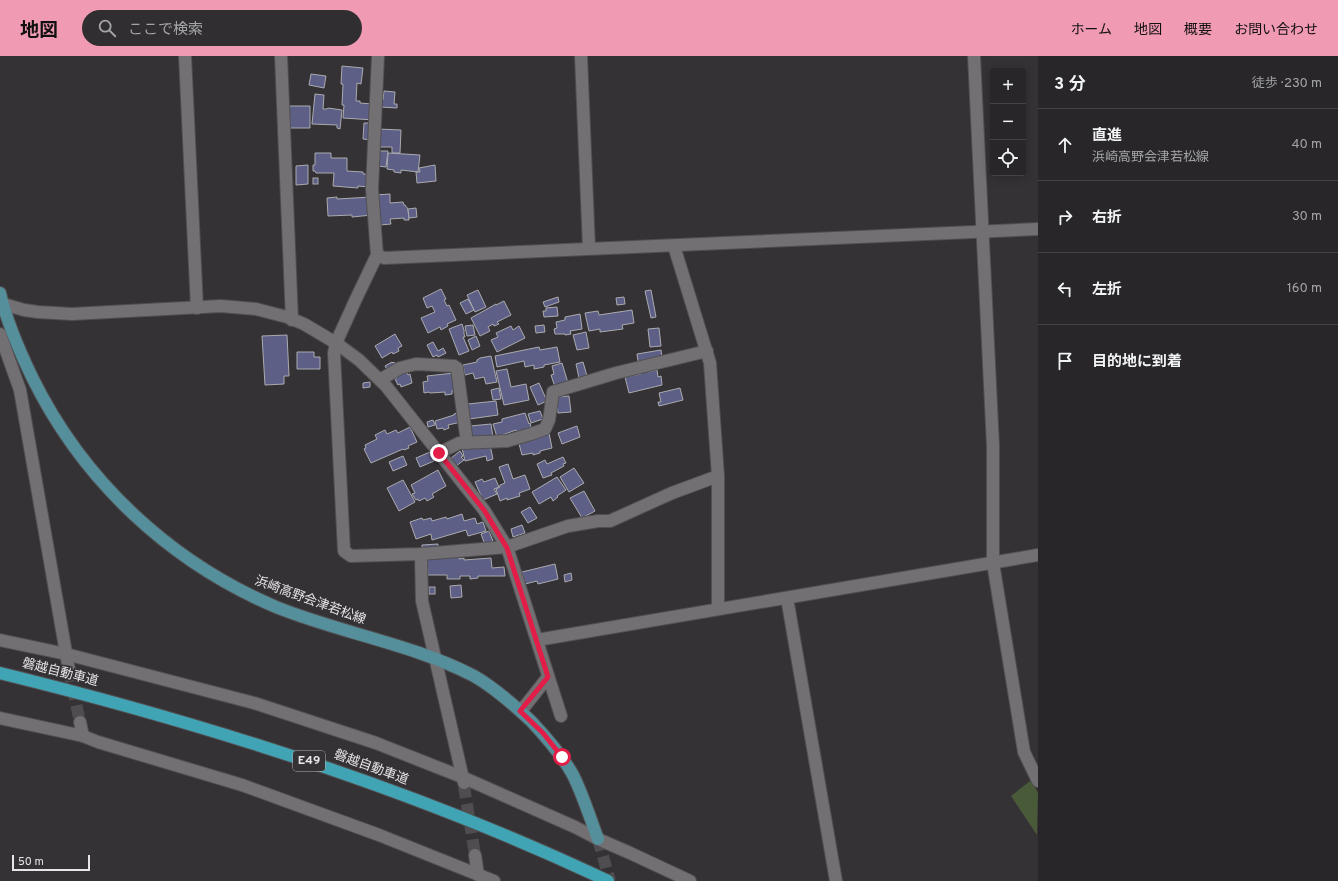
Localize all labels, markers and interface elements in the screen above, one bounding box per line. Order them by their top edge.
search box [82,10,362,46]
icon: search [96,17,118,39]
text: 地図 [20,19,58,43]
text: ここで検索 [128,21,203,40]
text: ホーム [1070,22,1112,39]
text: 地図 [1134,22,1162,39]
text: 概要 [1184,22,1212,39]
text: お問い合わせ [1234,22,1318,39]
map controls [990,68,1026,176]
button: + [990,68,1026,104]
text: 3 分 [1054,74,1085,96]
text: 徒歩 · 230 m [1252,76,1322,92]
button: − [990,104,1026,140]
text: 直進 [1092,127,1122,146]
icon: ahead [1054,134,1076,156]
text: 40 m [1292,137,1322,153]
button: locate [990,140,1026,176]
text: 浜崎高野会津若松線 [1092,150,1209,166]
icon: right [1054,206,1076,228]
text: 右折 [1092,209,1122,228]
text: 30 m [1292,209,1322,225]
icon: left [1054,278,1076,300]
text: 左折 [1092,281,1122,300]
text: 160 m [1287,281,1322,297]
icon: arrive [1054,350,1076,372]
text: 目的地に到着 [1092,353,1182,372]
route end [430,444,448,462]
street label: 浜崎高野会津若松線 [252,573,368,629]
street label: 磐越自動車道 [20,656,100,690]
street label: 磐越自動車道 [332,747,410,789]
route start [553,748,571,766]
road number: E49 [293,751,325,771]
scale bar [12,853,90,872]
text: 50 m [18,855,44,869]

